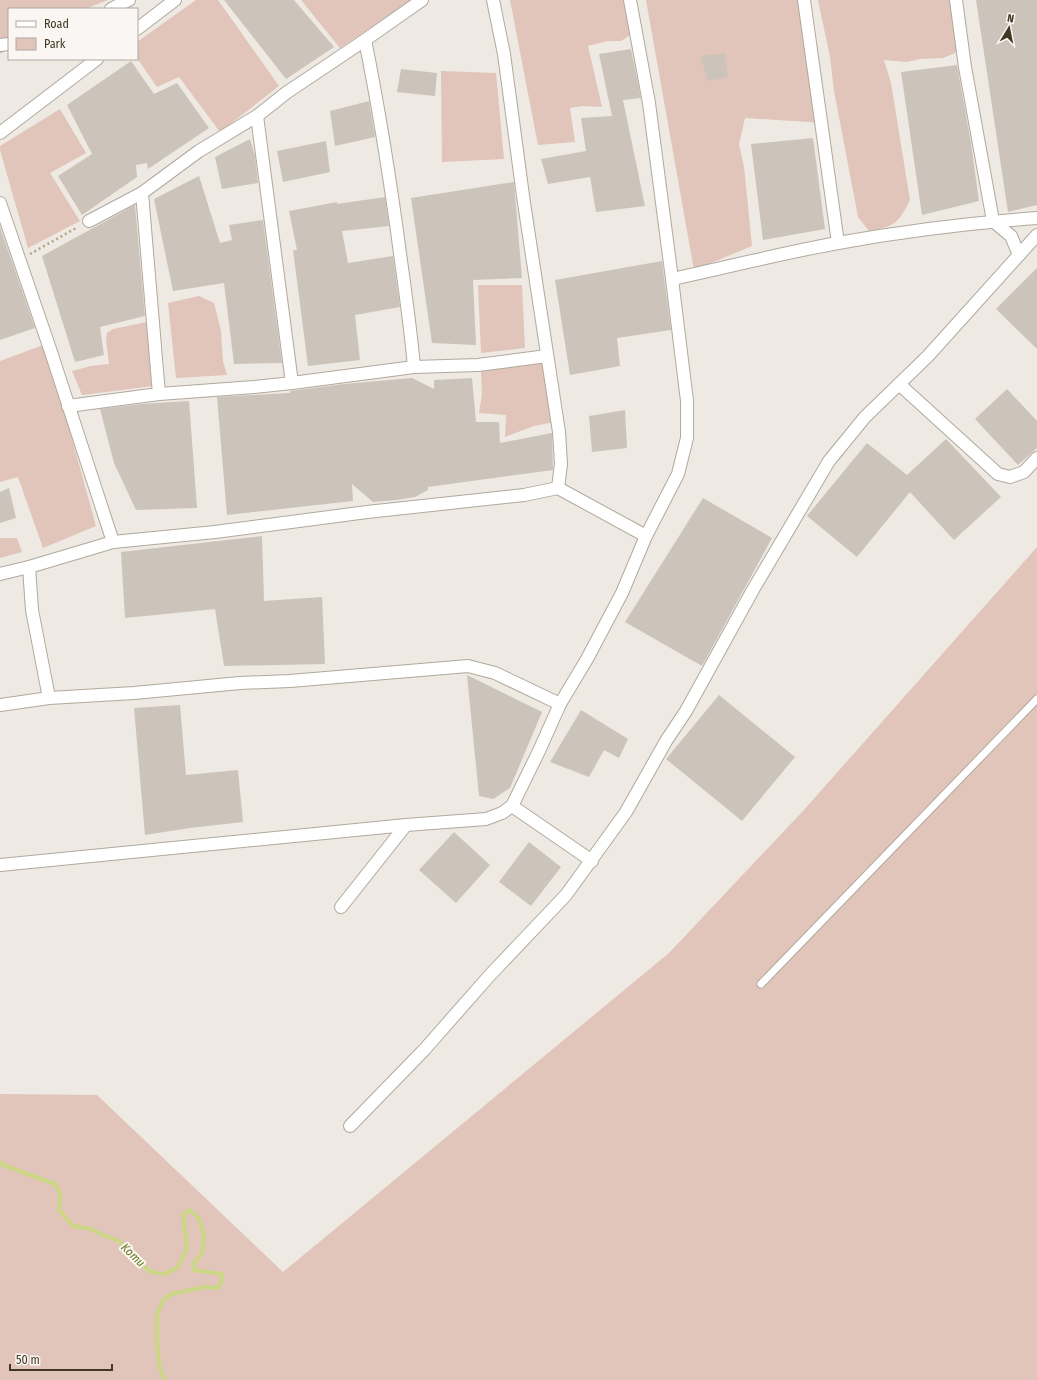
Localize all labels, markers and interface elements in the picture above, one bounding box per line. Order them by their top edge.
legend [8,8,138,60]
north arrow [989,8,1029,48]
text: N [1006,12,1015,26]
text: Road [44,17,69,31]
text: Park [44,37,66,51]
water label: Komu [118,1240,148,1270]
scale bar [10,1346,112,1372]
text: 50 m [16,1353,40,1367]

